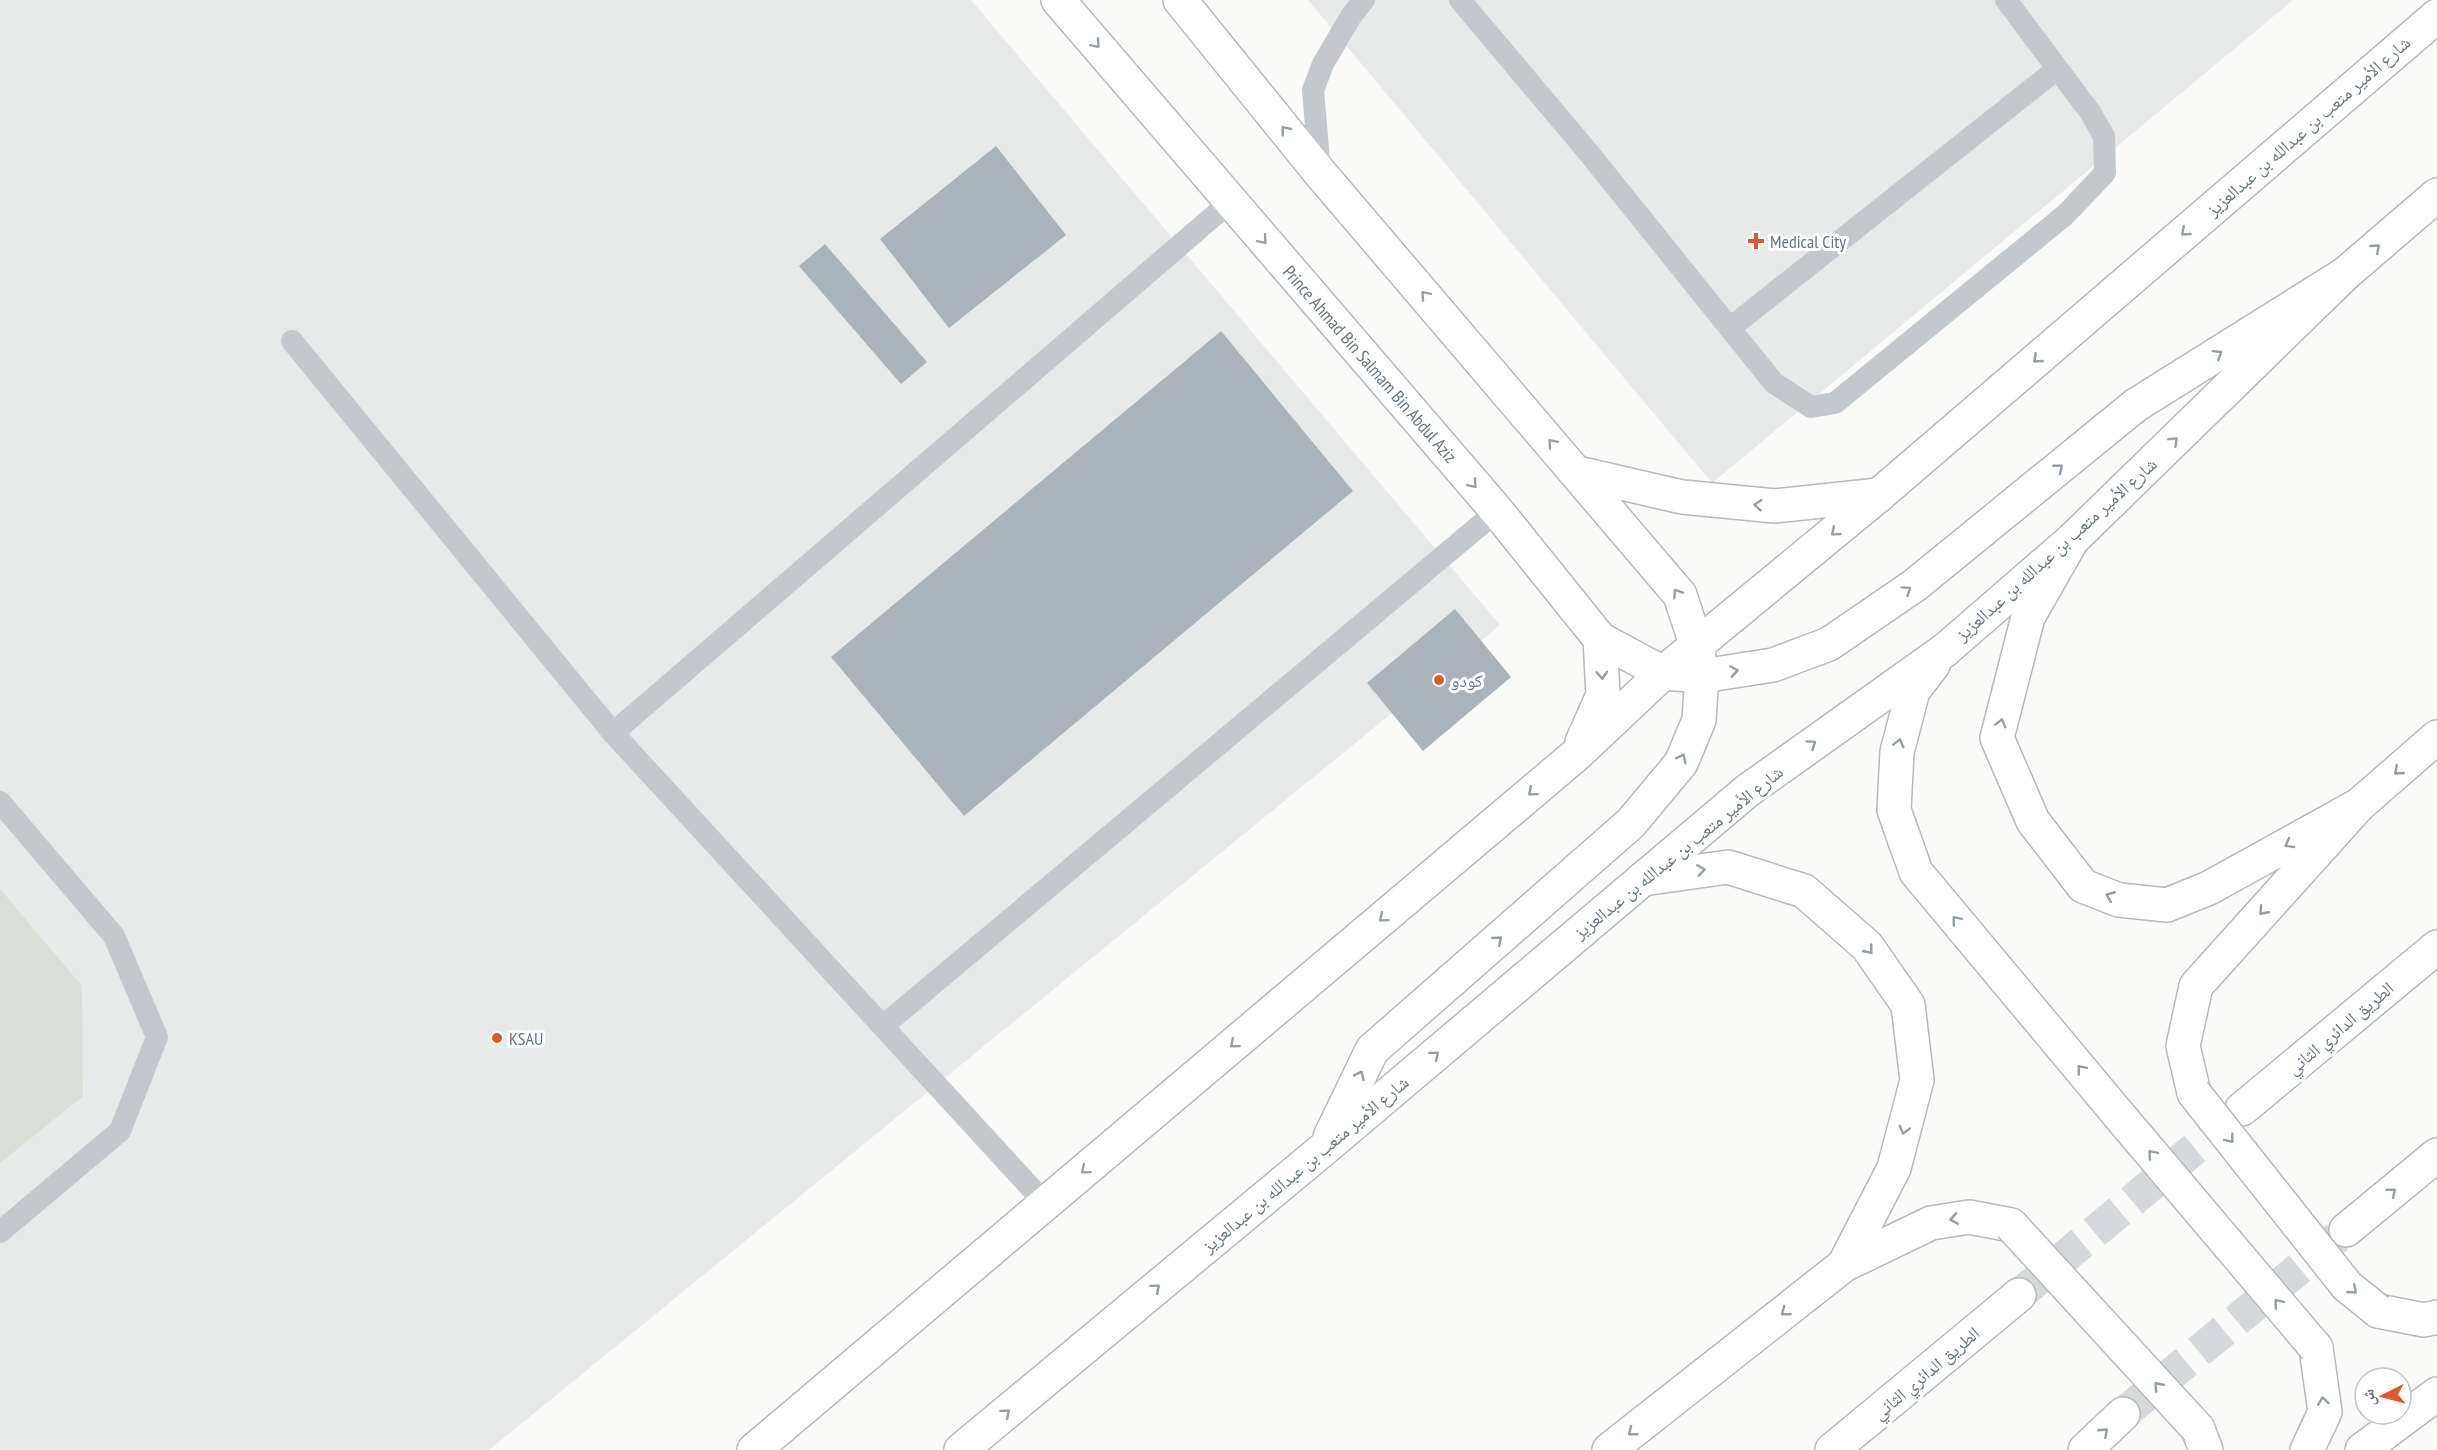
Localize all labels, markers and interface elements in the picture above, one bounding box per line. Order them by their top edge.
street label: شارع الأمير متعب بن عبدالله بن عبدالعزيز [2200,31,2415,222]
one-way arrow [1088,37,1099,48]
one-way arrow [1282,126,1293,137]
one-way arrow [2181,225,2192,236]
place label: Medical City [1770,230,1846,253]
marker: Medical City [1747,232,1765,250]
one-way arrow [1256,234,1267,245]
one-way arrow [2369,244,2379,255]
street label: Prince Ahmad Bin Salmam Bin Abdul Aziz [1278,261,1462,467]
one-way arrow [1421,291,1432,302]
one-way arrow [2211,351,2222,362]
one-way arrow [2034,352,2044,363]
one-way arrow [2167,437,2177,448]
one-way arrow [1548,439,1559,450]
street label: شارع الأمير متعب بن عبدالله بن عبدالعزيز [1950,452,2161,646]
one-way arrow [2052,464,2063,475]
one-way arrow [1466,477,1477,488]
one-way arrow [1754,499,1763,512]
one-way arrow [1831,525,1842,536]
one-way arrow [1901,586,1912,597]
one-way arrow [1673,588,1684,599]
one-way arrow [1729,666,1738,678]
place label: كودو [1451,669,1483,692]
one-way arrow [1596,670,1609,679]
marker: كودو [1432,673,1446,687]
one-way arrow [1993,719,2006,729]
one-way arrow [1892,738,1905,748]
one-way arrow [1806,740,1817,751]
one-way arrow [1675,754,1687,765]
street label: شارع الأمير متعب بن عبدالله بن عبدالعزيز [1568,760,1787,944]
one-way arrow [2394,764,2405,775]
one-way arrow [1528,785,1539,796]
one-way arrow [2285,837,2295,848]
one-way arrow [1696,865,1706,877]
one-way arrow [2105,891,2115,904]
one-way arrow [2259,904,2270,915]
one-way arrow [1379,911,1390,922]
one-way arrow [1952,915,1963,926]
one-way arrow [1491,936,1502,947]
one-way arrow [1862,943,1873,954]
street label: الطريق الدائري الثاني [2282,977,2401,1082]
place label: KSAU [509,1027,543,1050]
marker: KSAU [490,1031,504,1045]
one-way arrow [1230,1037,1241,1048]
one-way arrow [1428,1051,1439,1062]
one-way arrow [2077,1065,2088,1076]
street label: شارع الأمير متعب بن عبدالله بن عبدالعزيز [1196,1071,1413,1258]
one-way arrow [1353,1071,1365,1082]
one-way arrow [1898,1125,1911,1135]
one-way arrow [2222,1132,2233,1143]
one-way arrow [2148,1150,2159,1161]
one-way arrow [1081,1162,1092,1173]
one-way arrow [2385,1189,2396,1200]
one-way arrow [1949,1213,1959,1225]
one-way arrow [2346,1283,2357,1294]
one-way arrow [1149,1284,1160,1295]
one-way arrow [2274,1299,2285,1310]
one-way arrow [1781,1304,1792,1315]
street label: الطريق الدائري الثاني [1868,1322,1987,1427]
north arrow [2353,1366,2413,1426]
one-way arrow [2154,1382,2165,1393]
text: ش [2357,1388,2379,1407]
one-way arrow [2318,1396,2330,1405]
one-way arrow [999,1409,1010,1420]
one-way arrow [1627,1425,1638,1436]
one-way arrow [2097,1428,2108,1439]

